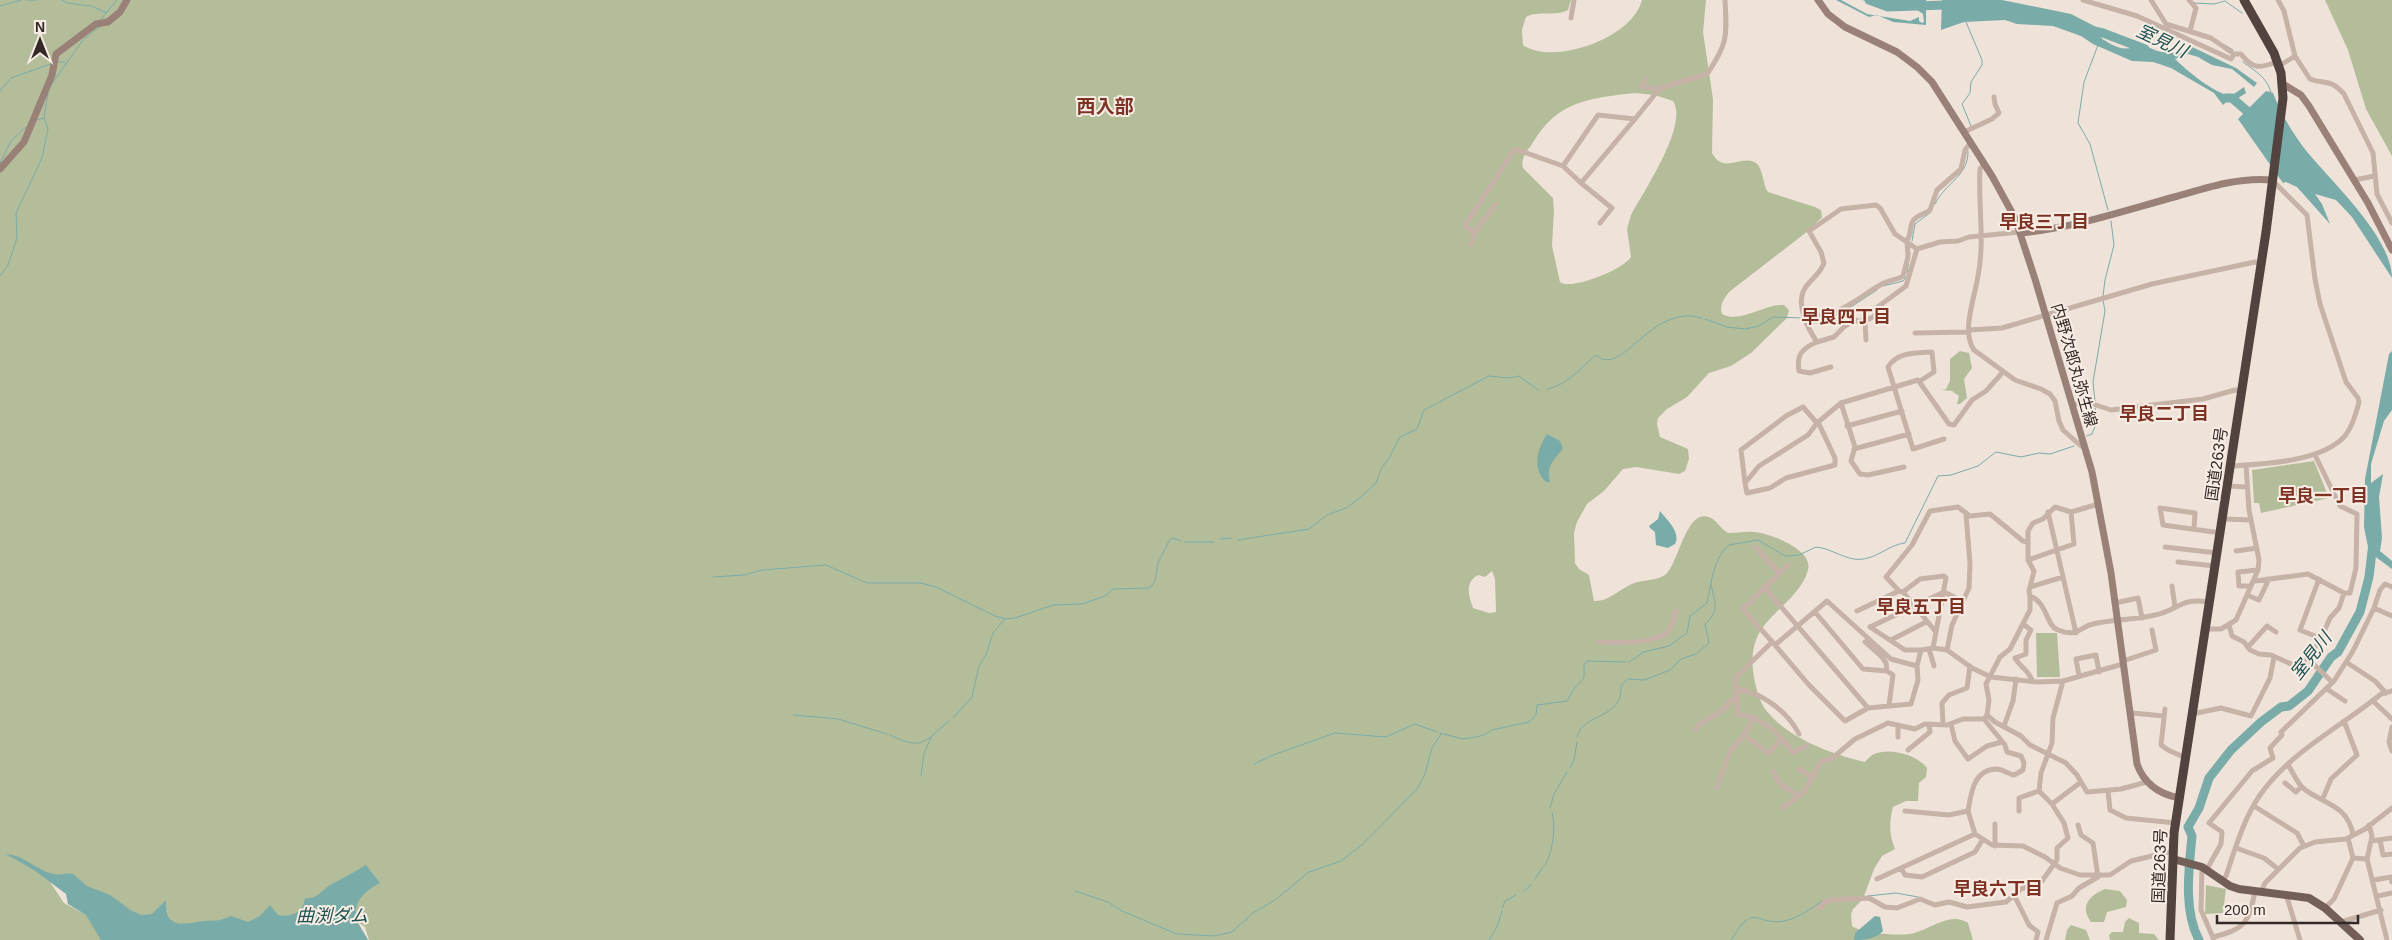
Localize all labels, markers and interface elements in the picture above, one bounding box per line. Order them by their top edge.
north arrow [15,15,65,65]
text: N [35,19,45,35]
water label: 室見川 [2133,21,2193,62]
district label: 西入部 [1076,96,1134,117]
district label: 早良三丁目 [1999,212,2089,232]
street label: 内野次郎丸弥生線 [2049,301,2100,429]
district label: 早良四丁目 [1801,307,1891,327]
district label: 早良二丁目 [2119,404,2209,424]
street label: 国道263号 [2203,426,2230,502]
district label: 早良一丁目 [2278,486,2368,506]
district label: 早良五丁目 [1876,597,1966,617]
water label: 室見川 [2286,627,2337,683]
street label: 国道263号 [2150,828,2169,904]
district label: 早良六丁目 [1953,879,2043,899]
scale bar [2217,892,2358,924]
text: 200 m [2224,901,2266,918]
water label: 曲渕ダム [296,906,368,926]

